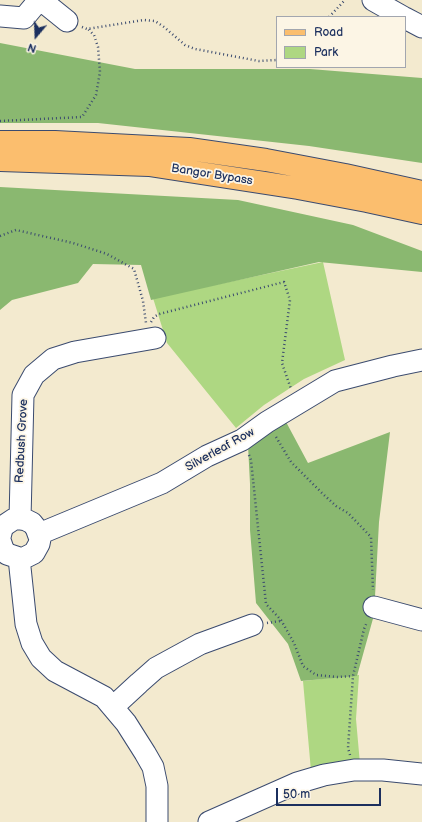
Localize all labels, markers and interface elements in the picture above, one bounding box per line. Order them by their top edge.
north arrow [16,16,56,56]
legend [276,16,406,68]
text: Road [314,25,343,40]
text: N [26,40,38,55]
text: Park [314,45,338,60]
street label: Bangor Bypass [170,161,254,189]
street label: Redbush Grove [13,399,31,483]
street label: Silverleaf Row [183,425,257,475]
scale bar [278,780,383,806]
text: 50 m [283,787,310,802]

